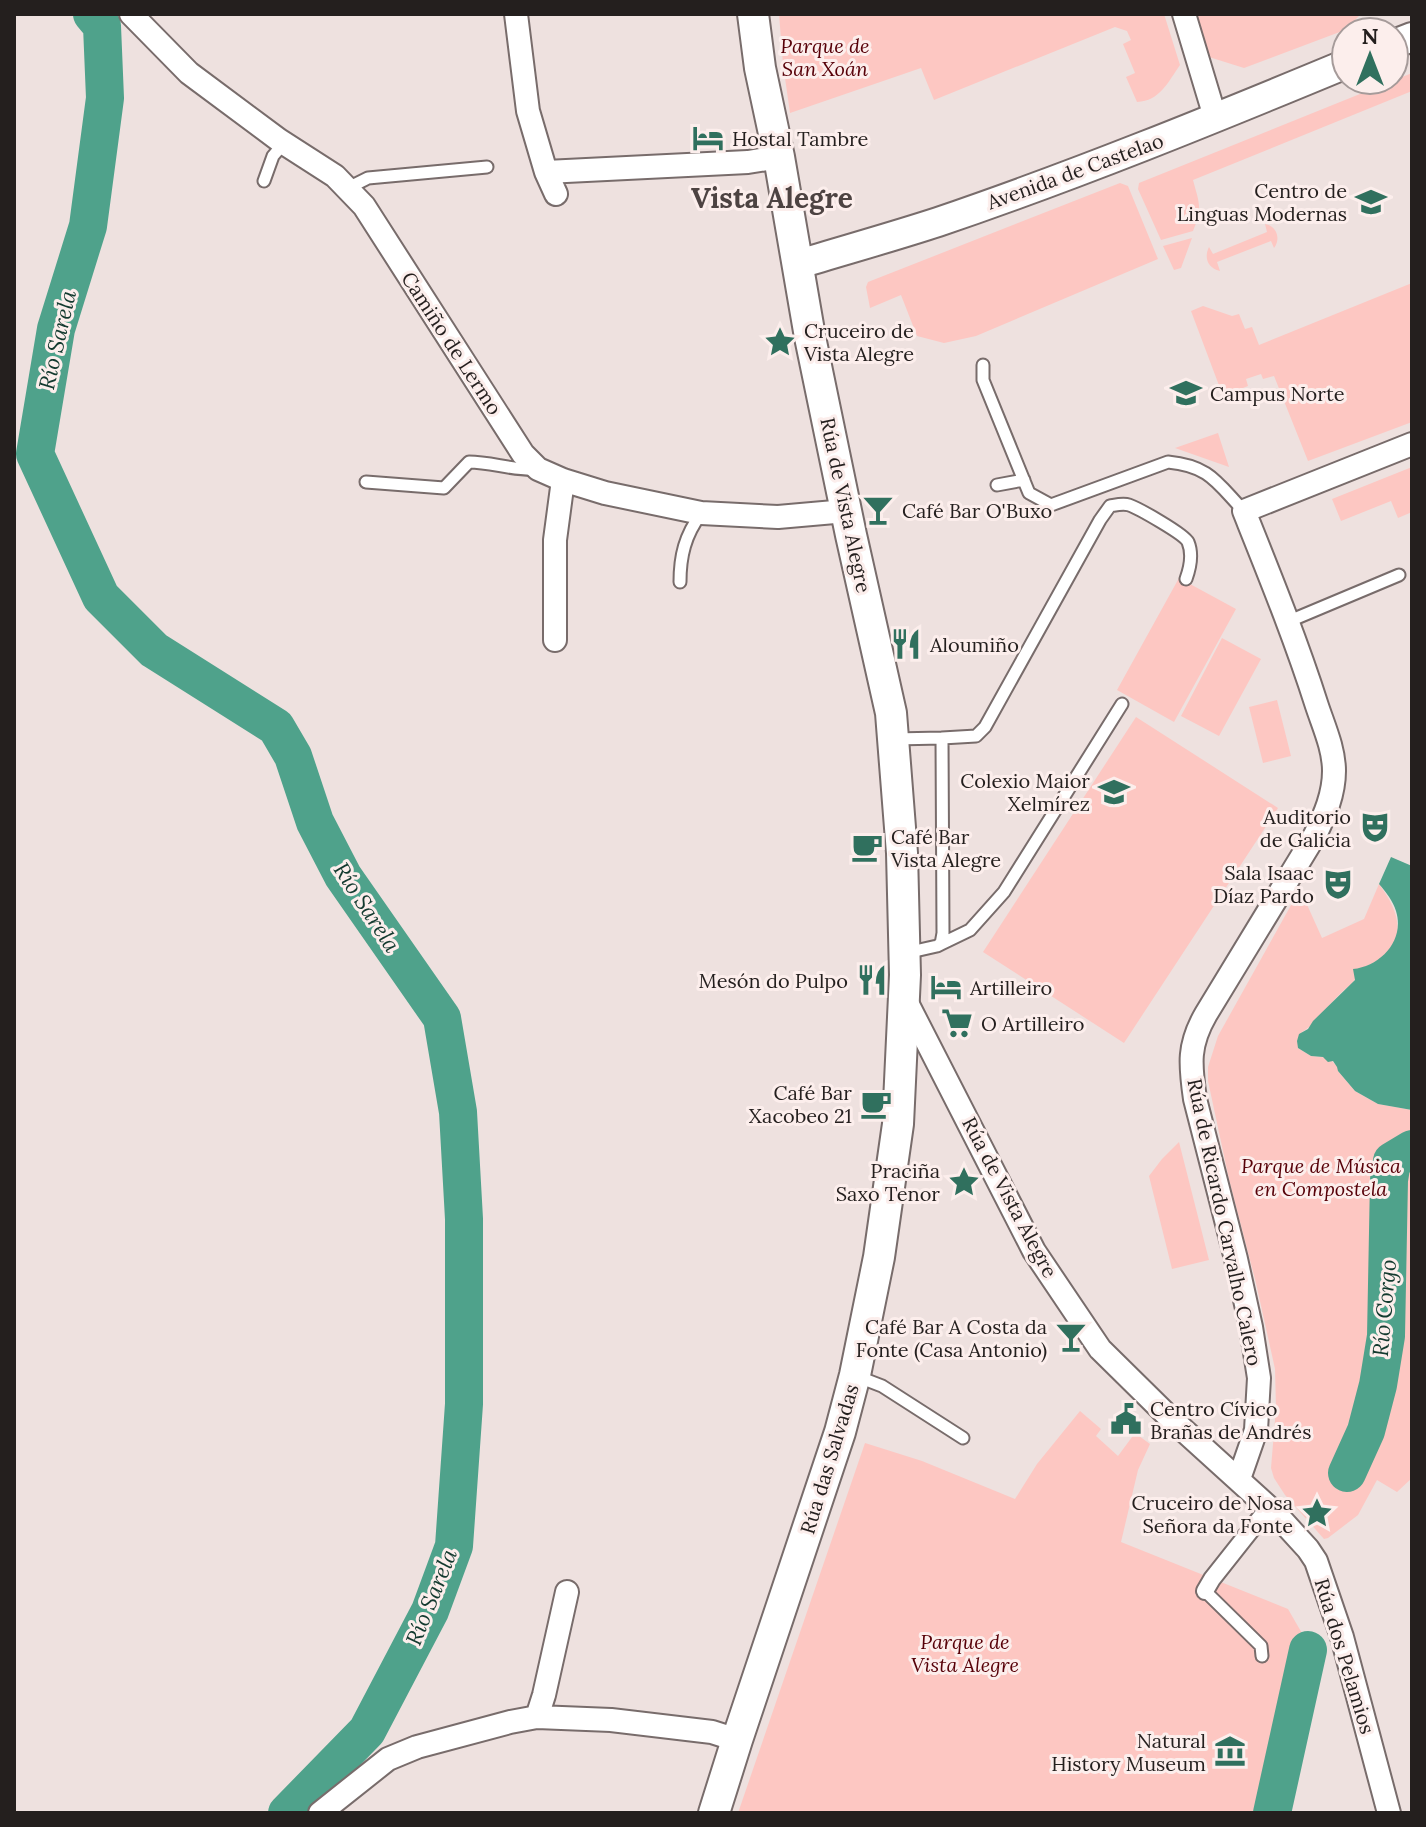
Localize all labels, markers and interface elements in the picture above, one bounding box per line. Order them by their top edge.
north arrow [1330,16,1410,96]
text: N [1361,22,1379,50]
park label: Parque de San Xoán [780,33,870,81]
hotel icon: Hostal Tambre [691,121,725,155]
place label: Hostal Tambre [732,126,869,151]
street label: Avenida de Castelao [982,127,1167,215]
place label: Centro de Linguas Modernas [1177,178,1347,226]
district label: Vista Alegre [691,180,853,216]
school or university icon: Centro de Linguas Modernas [1354,185,1388,219]
street label: Camiño de Lermo [396,267,508,419]
water label: Río Sarela [32,287,82,392]
place label: Cruceiro de Vista Alegre [803,318,914,366]
place icon: Cruceiro de Vista Alegre [763,325,797,359]
school or university icon: Campus Norte [1169,376,1203,410]
place label: Campus Norte [1210,381,1345,406]
street label: Rúa de Vista Alegre [815,415,877,595]
bar icon: Café Bar O'Buxo [861,493,895,527]
place label: Café Bar O'Buxo [902,498,1052,523]
restaurant icon: Aloumiño [889,627,923,661]
place label: Aloumiño [929,632,1019,657]
place label: Colexio Maior Xelmírez [960,768,1090,816]
school or university icon: Colexio Maior Xelmírez [1097,775,1131,809]
place label: Auditorio de Galicia [1260,804,1351,852]
theatre icon: Auditorio de Galicia [1358,810,1392,844]
place label: Café Bar Vista Alegre [890,824,1001,872]
cafe icon: Café Bar Vista Alegre [850,830,884,864]
water label: Río Sarela [328,857,407,958]
place label: Sala Isaac Díaz Pardo [1213,860,1314,908]
theatre icon: Sala Isaac Díaz Pardo [1321,867,1355,901]
restaurant icon: Mesón do Pulpo [855,963,889,997]
place label: Mesón do Pulpo [699,968,848,993]
hotel icon: Artilleiro [929,970,963,1004]
place label: Artilleiro [969,975,1052,1000]
supermarket icon: O Artilleiro [940,1006,974,1040]
place label: O Artilleiro [981,1011,1084,1036]
street label: Rúa de Ricardo Carvalho Calero [1182,1076,1268,1368]
place label: Café Bar Xacobeo 21 [749,1080,852,1128]
cafe icon: Café Bar Xacobeo 21 [859,1087,893,1121]
street label: Rúa de Vista Alegre [957,1112,1063,1282]
park label: Parque de Música en Compostela [1241,1153,1401,1201]
place label: Praciña Saxo Tenor [836,1158,940,1206]
place icon: Praciña Saxo Tenor [947,1165,981,1199]
water label: Río Corgo [1366,1258,1402,1358]
place label: Café Bar A Costa da Fonte (Casa Antonio) [856,1314,1047,1363]
bar icon: Café Bar A Costa da Fonte (Casa Antonio) [1054,1320,1088,1354]
street label: Rúa das Salvadas [794,1381,864,1537]
place label: Centro Cívico Brañas de Andrés [1150,1396,1311,1444]
public building icon: Centro Cívico Brañas de Andrés [1109,1402,1143,1436]
place label: Cruceiro de Nosa Señora da Fonte [1132,1490,1293,1538]
place icon: Cruceiro de Nosa Señora da Fonte [1300,1496,1334,1530]
water label: Río Sarela [399,1544,463,1649]
street label: Rúa dos Pelamios [1309,1575,1381,1737]
park label: Parque de Vista Alegre [911,1629,1019,1677]
place label: Natural History Museum [1051,1728,1206,1776]
museum icon: Natural History Museum [1213,1734,1247,1768]

